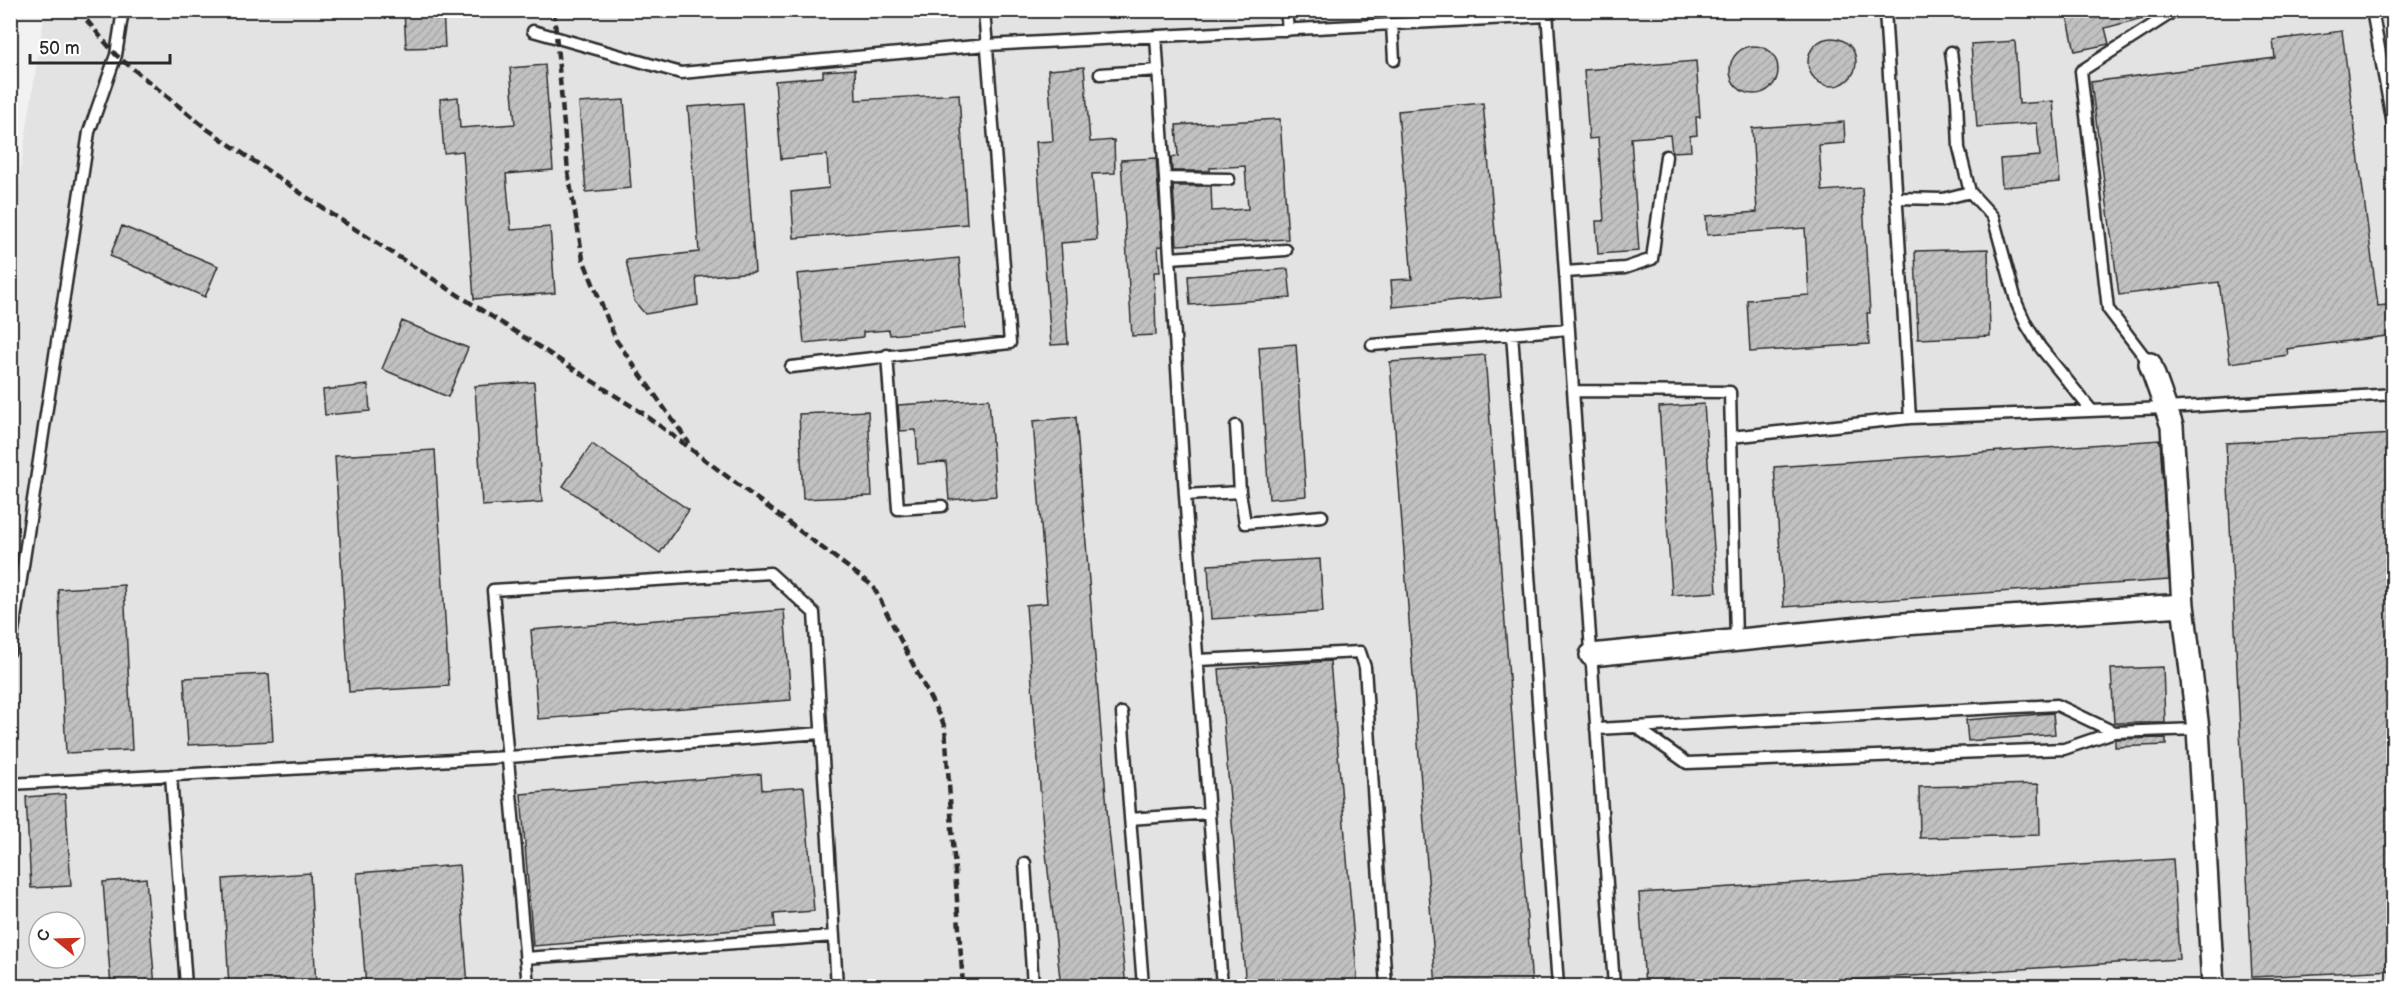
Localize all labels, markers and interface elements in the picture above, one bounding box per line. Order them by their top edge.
scale bar [30,27,170,65]
text: 50 m [39,38,80,59]
north arrow [27,910,87,970]
text: С [33,927,55,944]

